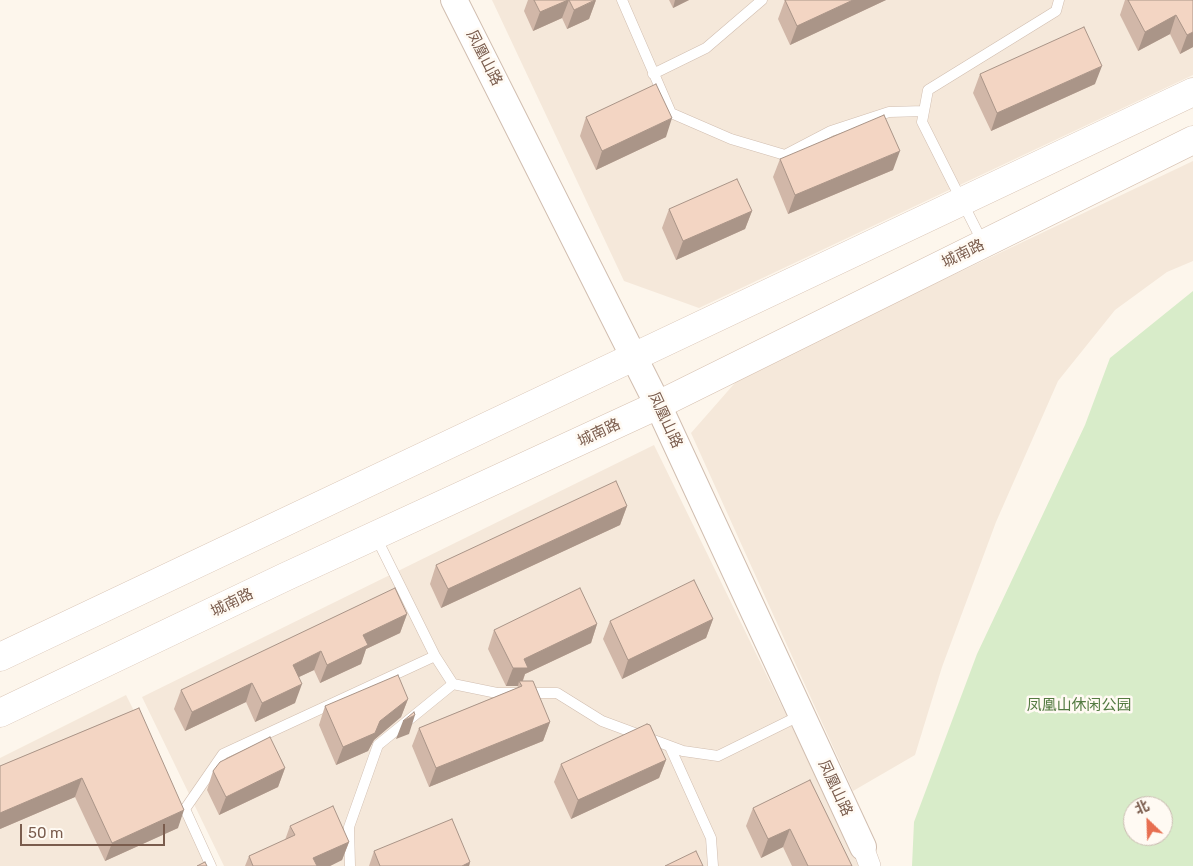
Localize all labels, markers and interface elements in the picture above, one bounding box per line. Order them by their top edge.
street label: 凤凰山路 [462,27,506,89]
street label: 城南路 [939,236,987,272]
street label: 凤凰山路 [644,389,686,451]
street label: 城南路 [575,415,623,451]
street label: 城南路 [208,585,256,621]
park label: 凤凰山休闲公园 [1027,697,1131,715]
street label: 凤凰山路 [814,757,856,819]
north arrow [1123,796,1173,846]
text: 北 [1132,797,1152,818]
scale bar [22,814,168,846]
text: 50 m [28,824,63,842]

